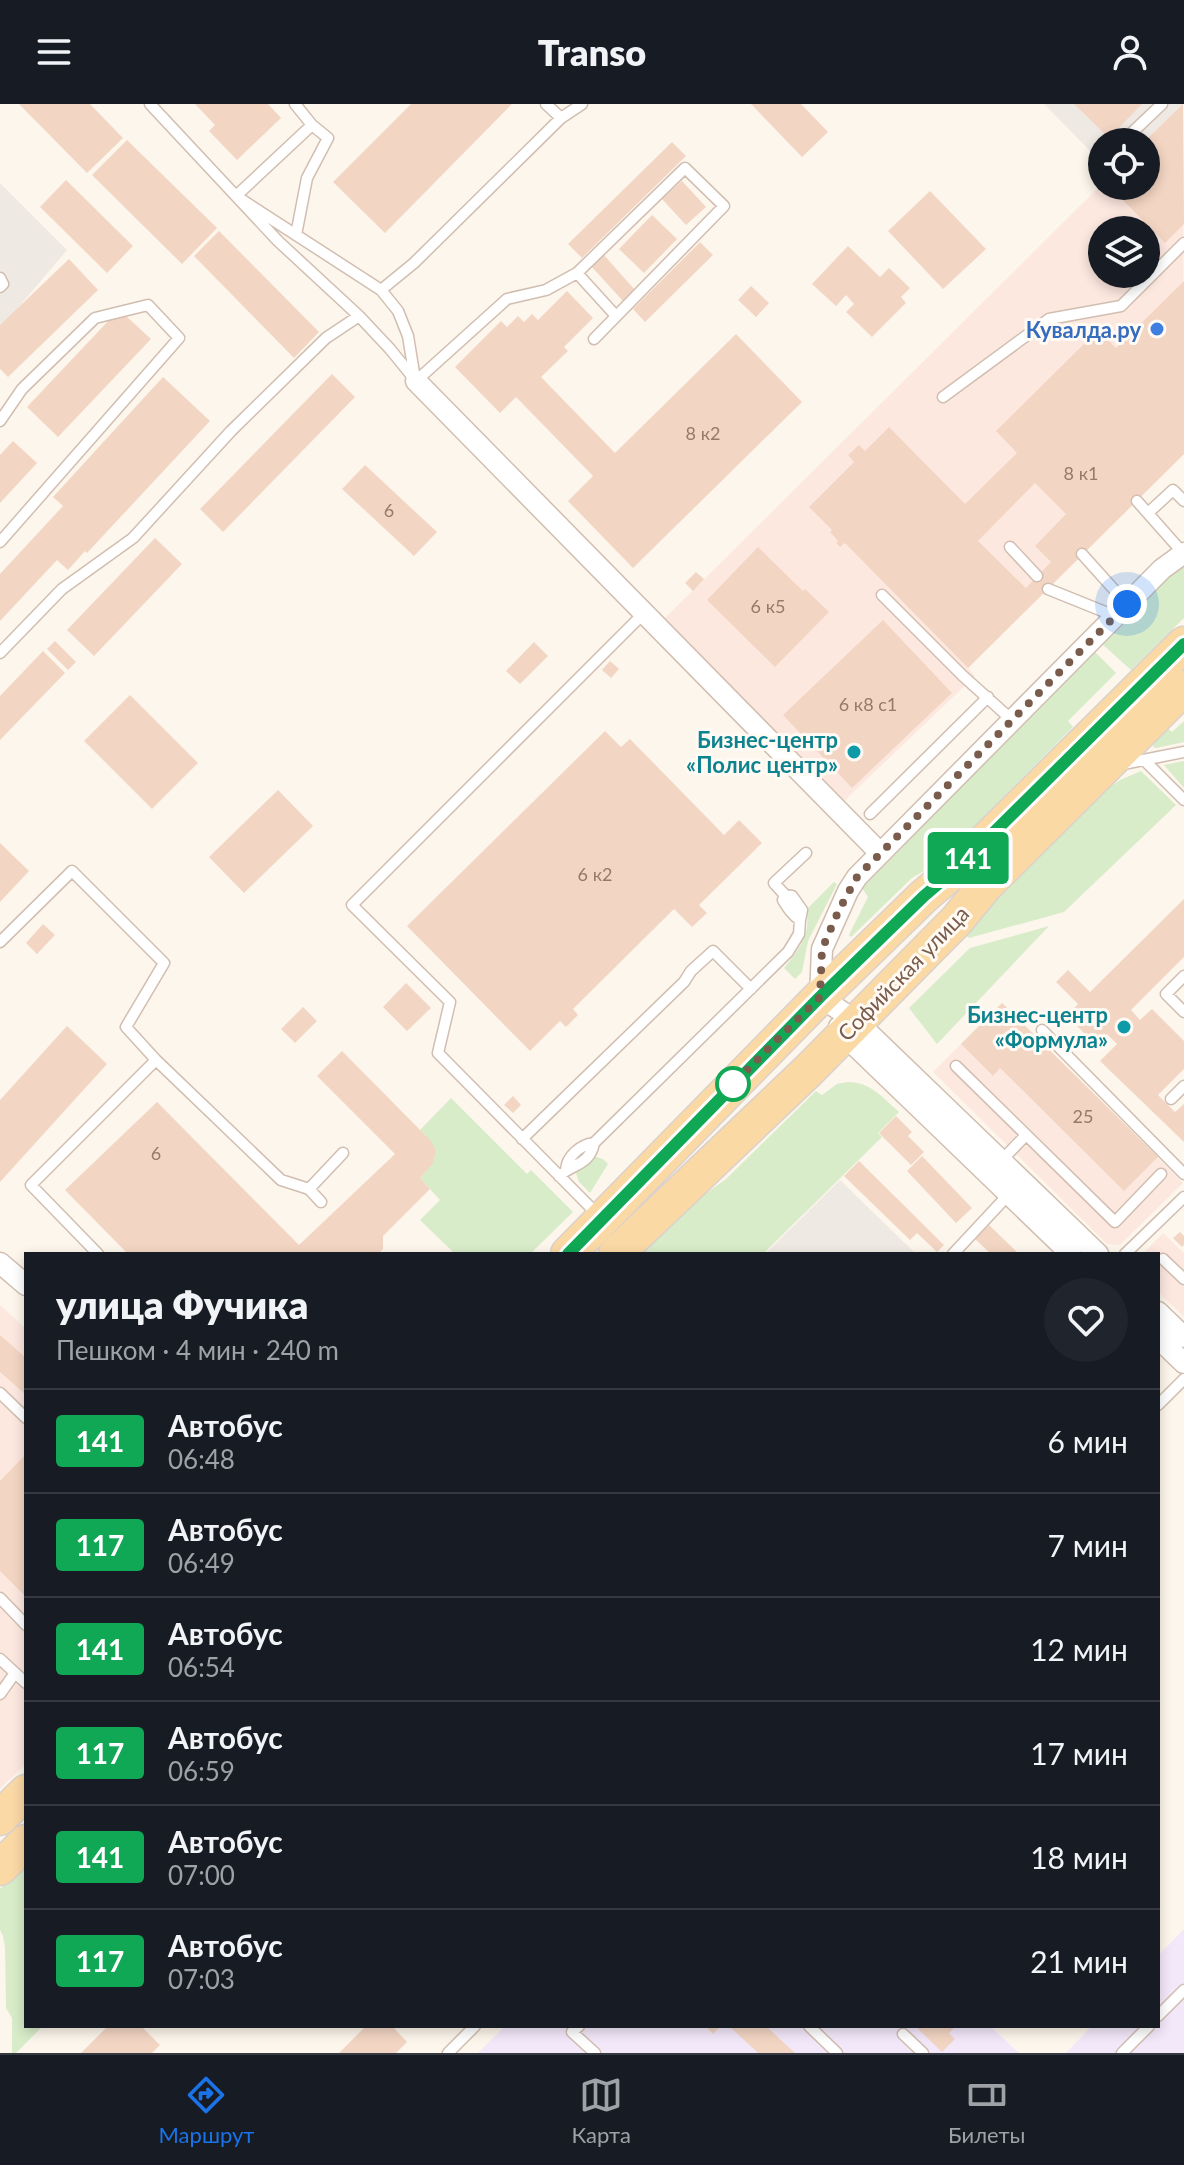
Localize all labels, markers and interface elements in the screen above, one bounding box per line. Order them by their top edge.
icon: menu [32,30,76,74]
text: Transo [538,30,646,74]
icon: person [1108,30,1152,74]
map controls [1088,128,1160,288]
button: locate [1088,128,1160,200]
button: layers [1088,216,1160,288]
place label: Кувалда.ру [1026,316,1141,343]
marker: Кувалда.ру [1148,320,1166,338]
house number: 8 к2 [686,422,720,444]
house number: 8 к1 [1064,462,1098,484]
house number: 6 [384,499,394,521]
your location [1107,584,1147,624]
house number: 6 к5 [751,595,785,617]
house number: 6 к8 с1 [839,693,897,715]
place label: Бизнес-центр «Полис центр» [686,726,838,778]
marker: Бизнес-центр «Полис центр» [845,743,863,761]
line badge: 141 [922,832,1014,884]
text: 141 [944,841,992,875]
house number: 6 к2 [578,863,612,885]
street label: Софийская улица [832,900,974,1046]
place label: Бизнес-центр «Формула» [967,1001,1108,1053]
marker: Бизнес-центр «Формула» [1115,1018,1133,1036]
unlabelled marker [716,1067,750,1101]
house number: 25 [1073,1105,1093,1127]
house number: 6 [151,1142,161,1164]
button: heart [1044,1278,1128,1362]
text: улица Фучика [56,1281,308,1327]
text: Пешком · 4 мин · 240 m [56,1334,339,1366]
text: Автобус [168,1407,283,1443]
text: 6 мин [1048,1423,1128,1459]
text: 141 [76,1424,124,1458]
text: 06:48 [168,1443,235,1475]
text: Автобус [168,1511,283,1547]
text: 7 мин [1048,1527,1128,1563]
text: 117 [76,1528,124,1562]
text: 06:49 [168,1547,235,1579]
text: Автобус [168,1615,283,1651]
text: 12 мин [1030,1631,1128,1667]
text: 141 [76,1632,124,1666]
text: 06:54 [168,1651,235,1683]
text: Автобус [168,1719,283,1755]
text: 17 мин [1030,1735,1128,1771]
text: 117 [76,1736,124,1770]
text: 06:59 [168,1755,235,1787]
text: Автобус [168,1823,283,1859]
text: 18 мин [1030,1839,1128,1875]
text: 141 [76,1840,124,1874]
text: 07:00 [168,1859,235,1891]
text: Автобус [168,1927,283,1963]
text: 21 мин [1030,1943,1128,1979]
text: 117 [76,1944,124,1978]
text: 07:03 [168,1963,235,1995]
tab: Маршрут [159,2073,254,2148]
tab: Карта [572,2073,631,2148]
tab: Билеты [948,2073,1025,2148]

